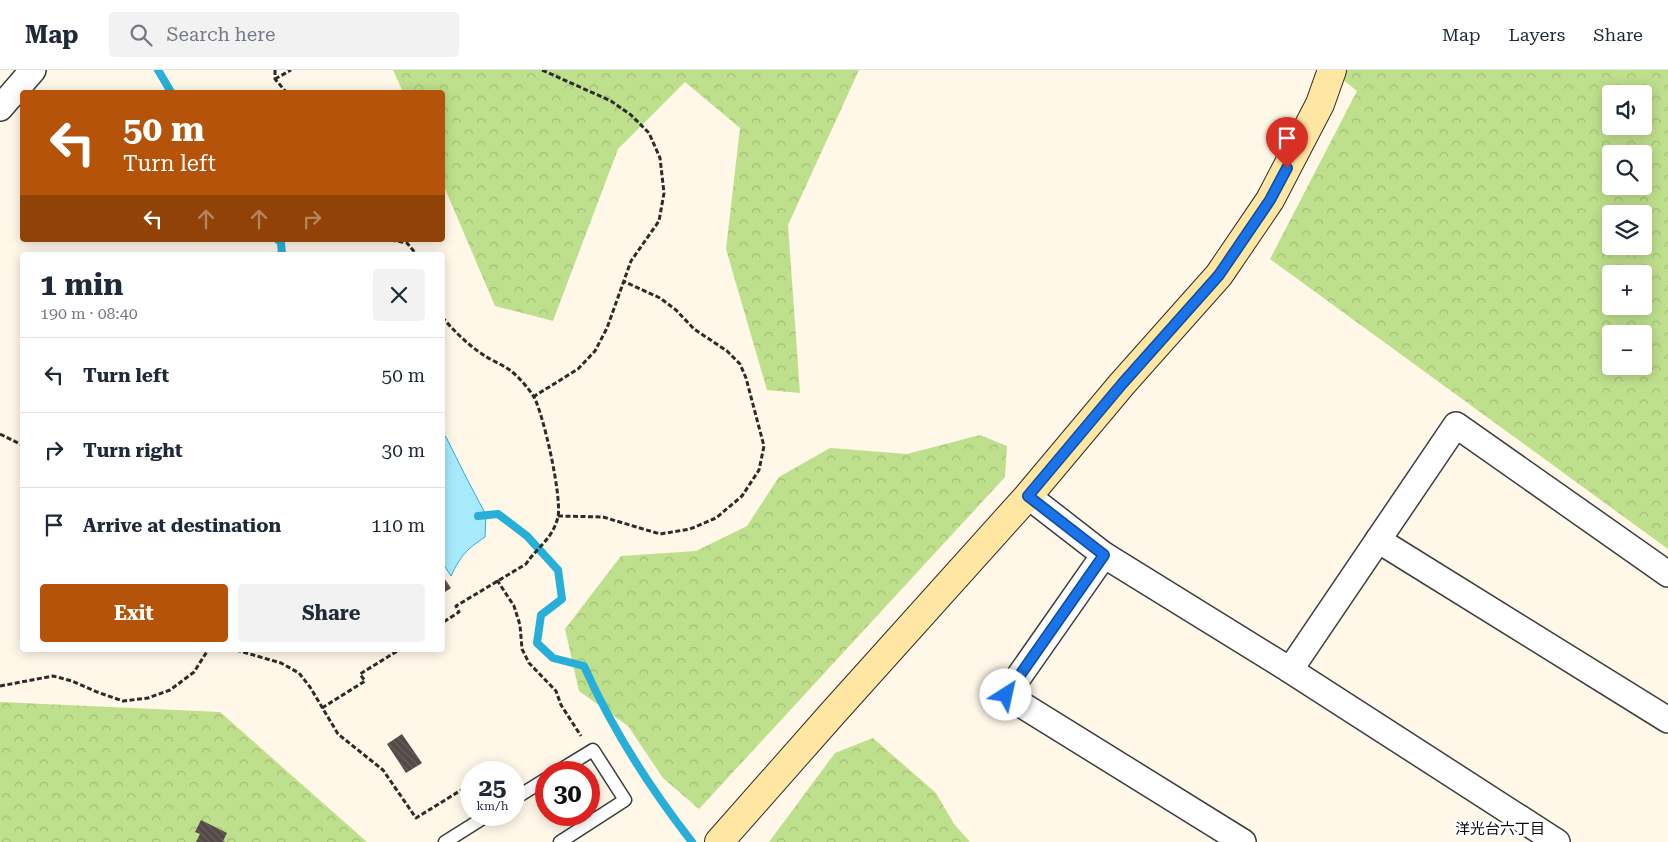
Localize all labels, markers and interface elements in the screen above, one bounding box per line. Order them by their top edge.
search box [109,12,459,57]
text: Map [25,21,79,49]
icon: search [127,21,155,49]
text: Search here [167,23,275,46]
text: Map [1442,24,1481,45]
text: Layers [1509,24,1565,45]
text: Share [1593,24,1643,45]
map controls [1602,85,1652,375]
button: sound [1602,85,1652,135]
text: 50 m [123,109,205,150]
icon: left [40,110,105,175]
pin [1266,117,1308,168]
icon: arrive [1273,124,1301,152]
button: search [1602,145,1652,195]
text: Turn left [123,151,216,176]
icon: left [139,205,167,233]
icon: ahead [192,205,220,233]
icon: ahead [245,205,273,233]
icon: right [298,205,326,233]
button: layers [1602,205,1652,255]
button: + [1602,265,1652,315]
text: 1 min [40,267,123,302]
button: close [373,269,425,321]
text: 190 m · 08:40 [40,304,138,323]
button: − [1602,325,1652,375]
icon: left [40,361,68,389]
text: Turn left [83,364,169,387]
text: 50 m [382,364,425,387]
icon: right [40,436,68,464]
text: Turn right [83,439,183,462]
text: 30 m [382,439,425,462]
icon: arrive [40,511,68,539]
text: Arrive at destination [83,514,281,537]
text: 110 m [371,514,425,537]
button: Exit [40,584,228,642]
button: Share [238,584,425,642]
position arrow [979,668,1031,720]
speed limit sign: 30 [535,761,600,826]
text: 25 [478,773,507,802]
text: km/h [476,799,509,813]
district label: 洋光台六丁目 [1455,820,1545,838]

